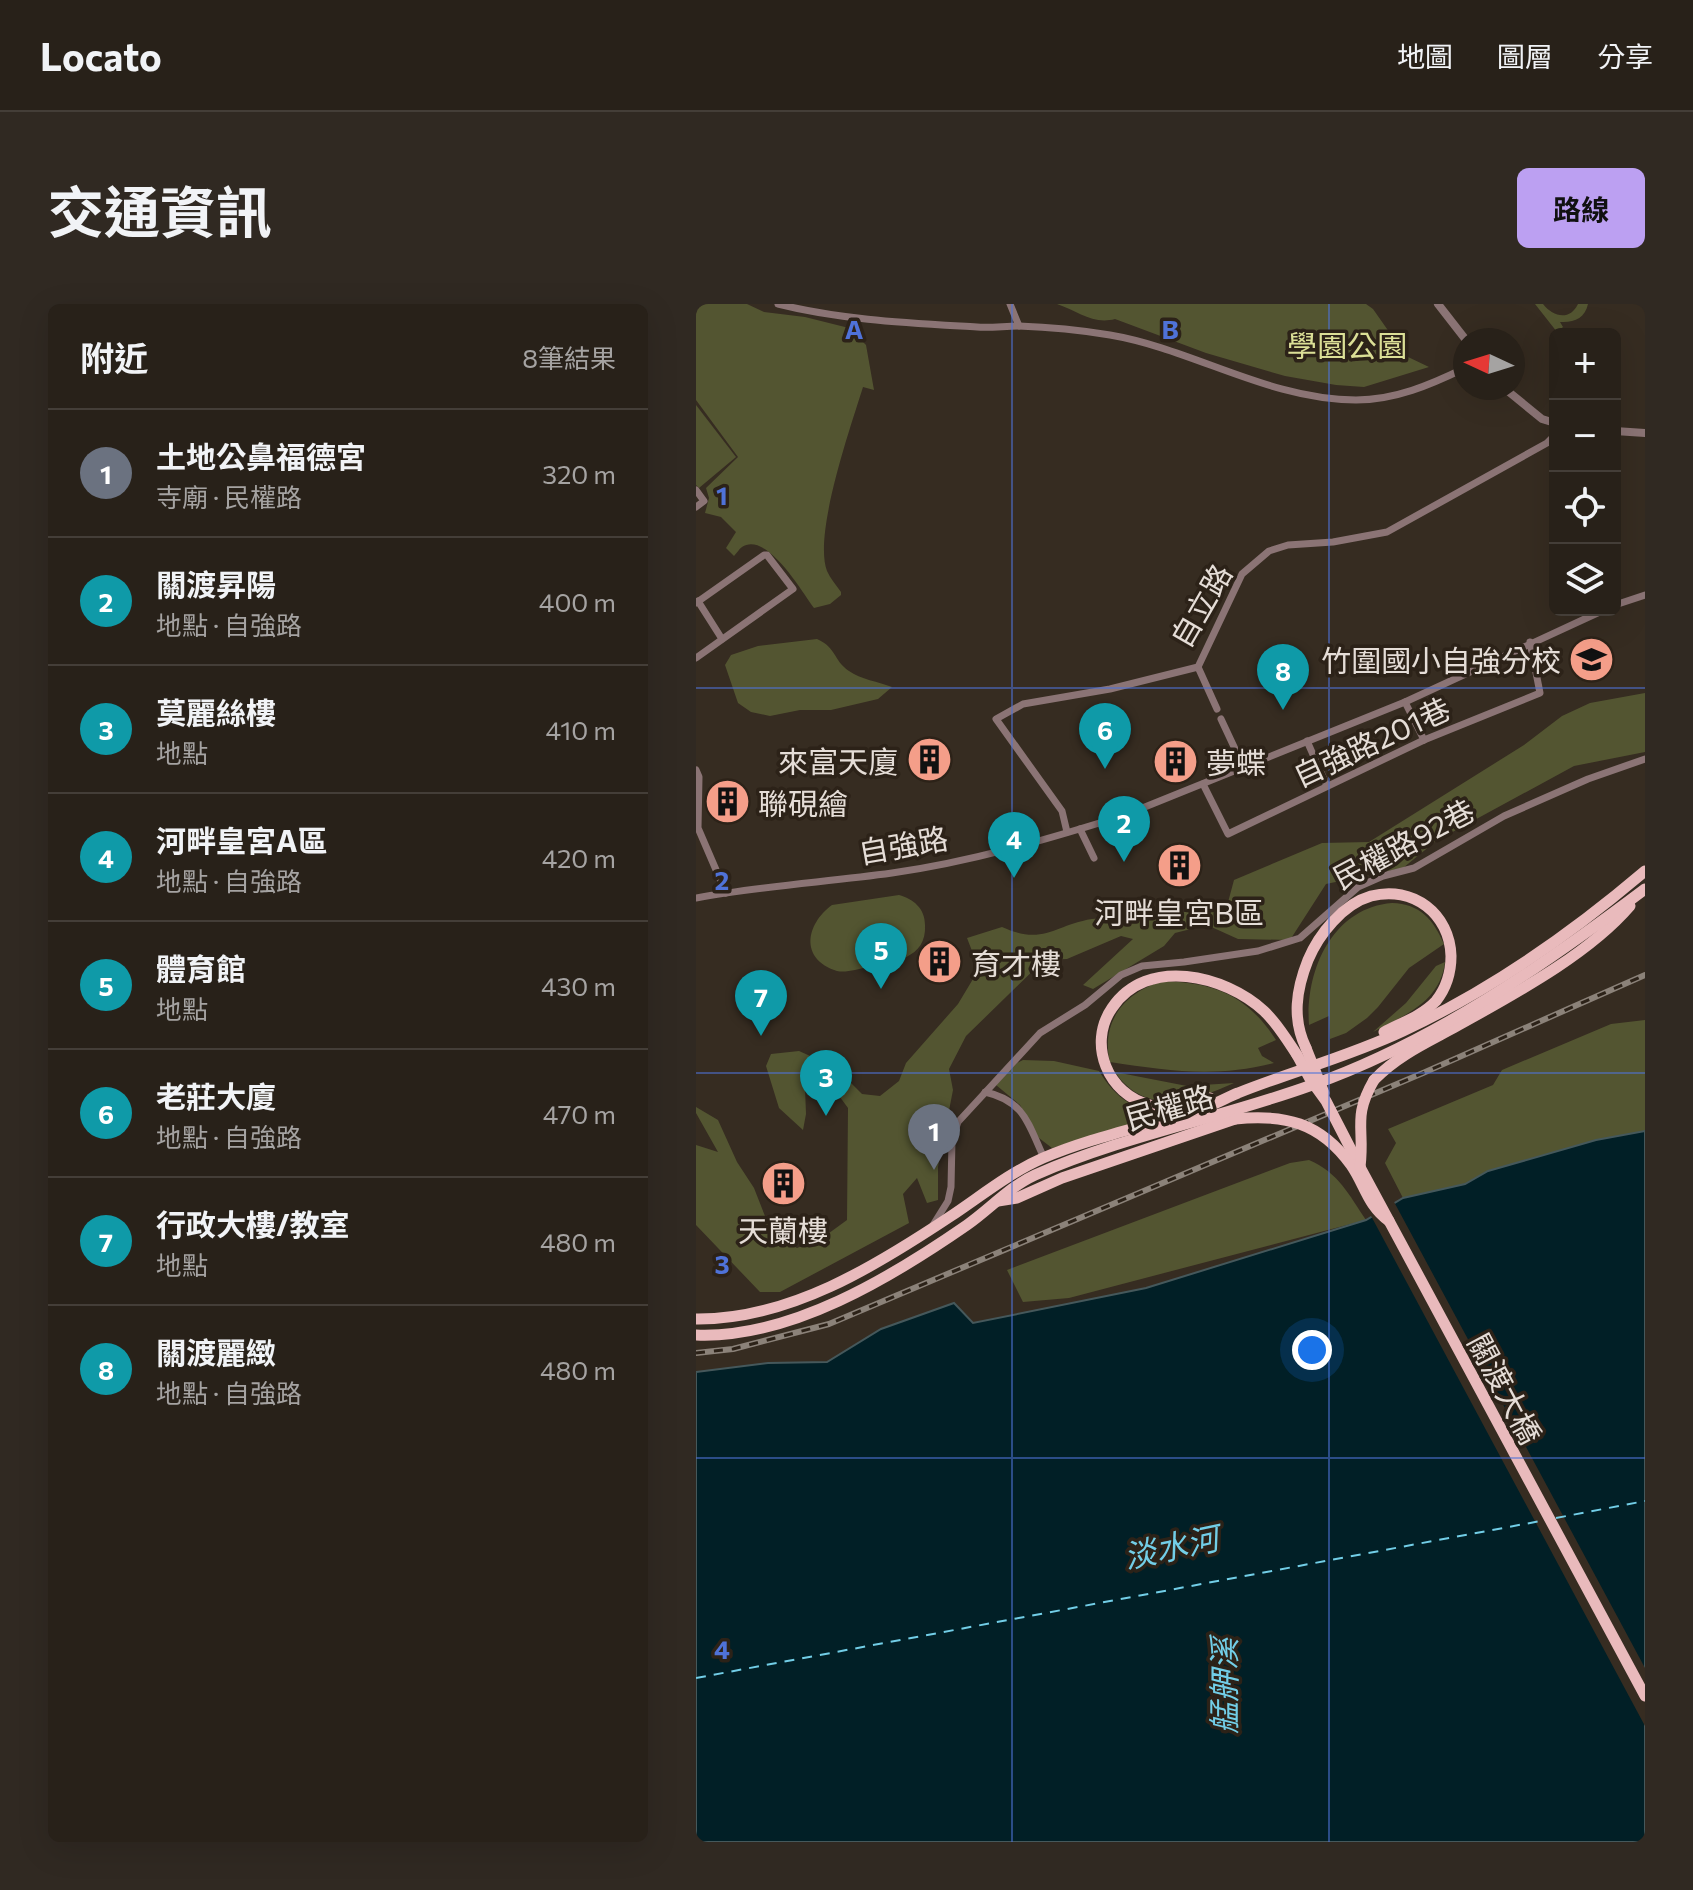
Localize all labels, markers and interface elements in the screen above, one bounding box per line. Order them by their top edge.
text: Locato [40,32,162,79]
text: 地圖 [1397,39,1453,73]
text: 圖層 [1497,39,1553,73]
text: 分享 [1597,39,1653,73]
button: 路線 [1517,168,1645,248]
text: 交通資訊 [48,176,272,245]
text: A [845,313,864,344]
text: B [1161,313,1179,344]
park label: 學園公園 [1287,326,1407,363]
north arrow [1453,328,1525,400]
map controls [1549,328,1621,616]
button: + [1549,328,1621,400]
text: 附近 [80,336,148,378]
text: 8筆結果 [522,342,616,373]
button: − [1549,400,1621,472]
text: 土地公鼻福德宮 [156,437,366,474]
text: 1 [100,458,112,489]
text: 320 m [542,458,616,489]
button: locate [1549,472,1621,544]
text: 1 [716,479,728,510]
text: 寺廟 · 民權路 [156,481,302,512]
button: layers [1549,544,1621,616]
street label: 自立路 [1161,557,1239,653]
text: 關渡昇陽 [156,565,276,602]
text: 2 [99,586,113,617]
text: 400 m [539,586,616,617]
text: 地點 · 自強路 [156,609,302,640]
school or university icon: 竹圍國小自強分校 [1568,635,1616,683]
place label: 竹圍國小自強分校 [1321,641,1561,678]
pin: 8 [1257,644,1309,710]
street label: 自強路201巷 [1287,689,1455,793]
text: 莫麗絲樓 [156,693,276,730]
pin: 6 [1079,703,1131,769]
text: 3 [98,714,114,745]
text: 410 m [545,714,616,745]
building icon: 來富天廈 [905,736,953,784]
text: 地點 [156,737,208,768]
building icon: 夢蝶 [1151,737,1199,785]
place label: 來富天廈 [778,742,898,779]
place label: 夢蝶 [1206,743,1266,780]
building icon: 聯硯繪 [703,778,751,826]
place label: 聯硯繪 [758,784,848,821]
street label: 民權路92巷 [1326,790,1480,896]
pin: 2 [1098,796,1150,862]
pin: 4 [988,812,1040,878]
street label: 自強路 [855,818,951,870]
text: 河畔皇宮A區 [156,821,328,858]
building icon: 河畔皇宮B區 [1155,841,1203,889]
text: 4 [98,842,114,873]
text: 420 m [542,842,616,873]
text: 2 [715,864,729,895]
text: 地點 · 自強路 [156,865,302,896]
place label: 河畔皇宮B區 [1094,893,1264,930]
pin: 5 [855,923,907,989]
building icon: 育才樓 [916,938,964,986]
place label: 育才樓 [971,944,1061,981]
text: 體育館 [156,949,246,986]
text: 5 [98,970,114,1001]
text: 430 m [541,970,616,1001]
pin: 7 [735,970,787,1036]
text: 地點 [156,993,208,1024]
pin: 3 [800,1050,852,1116]
street label: 民權路 [1121,1076,1217,1136]
text: 老莊大廈 [156,1077,276,1114]
text: 6 [98,1098,114,1129]
text: 470 m [543,1098,616,1129]
pin: 1 [908,1104,960,1170]
text: 地點 · 自強路 [156,1121,302,1152]
building icon: 天蘭樓 [759,1159,807,1207]
text: 行政大樓/教室 [156,1205,350,1242]
place label: 天蘭樓 [738,1211,828,1248]
text: 7 [99,1226,113,1257]
text: 480 m [540,1226,616,1257]
text: 3 [714,1248,730,1279]
text: 地點 [156,1249,208,1280]
street label: 關渡大橋 [1461,1326,1551,1450]
your location [1292,1330,1332,1370]
text: 關渡麗緻 [156,1333,276,1370]
text: 8 [98,1354,114,1385]
text: 480 m [540,1354,616,1385]
text: 地點 · 自強路 [156,1377,302,1408]
water label: 淡水河 [1120,1515,1228,1576]
text: 4 [714,1633,730,1664]
water label: 艋舺溪 [1203,1634,1243,1734]

